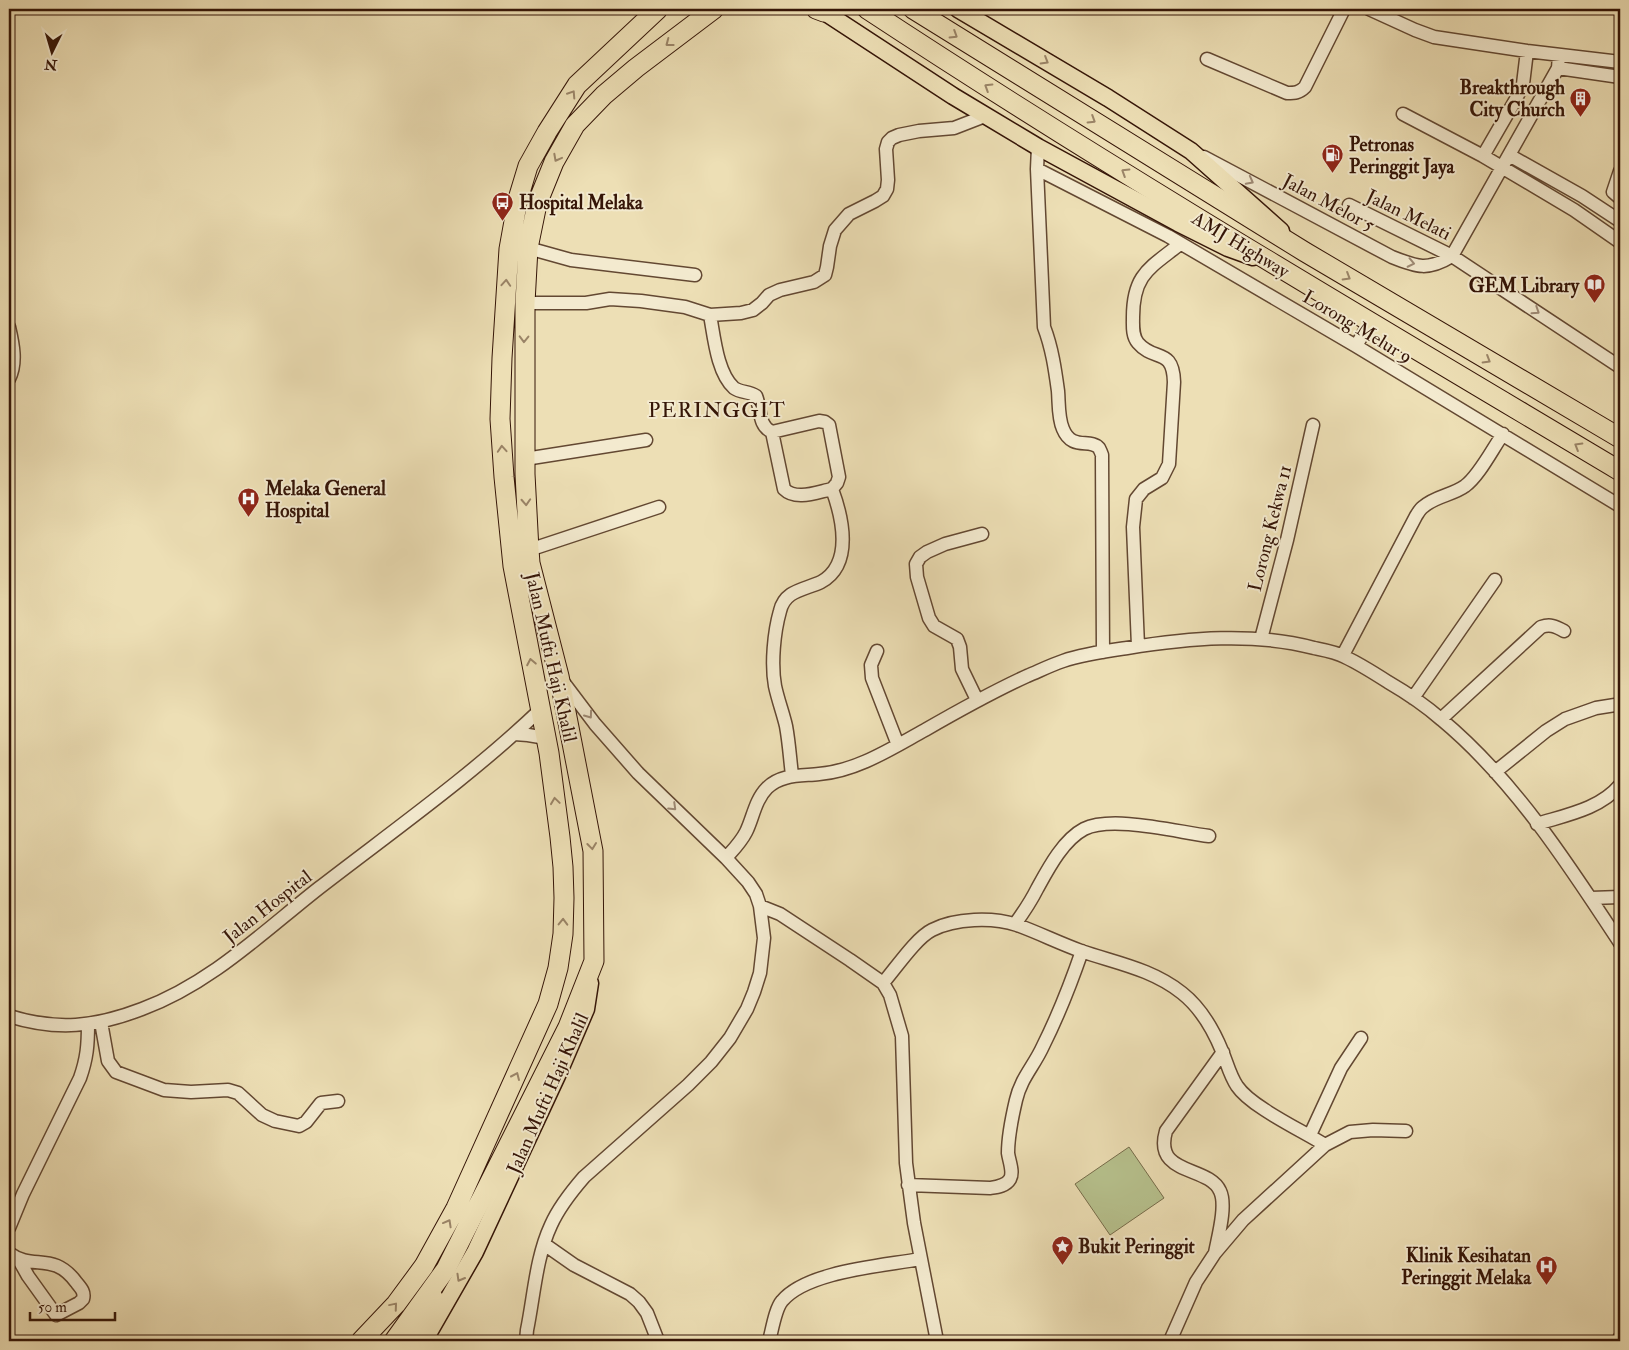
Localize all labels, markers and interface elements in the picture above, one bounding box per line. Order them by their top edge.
north arrow [28,28,78,78]
one-way arrow [949,28,958,38]
one-way arrow [666,38,675,46]
one-way arrow [1040,54,1049,64]
text: N [43,55,59,74]
place label: Breakthrough City Church [1460,76,1565,123]
one-way arrow [984,83,993,93]
building icon: Breakthrough City Church [1569,86,1593,117]
one-way arrow [565,90,575,99]
one-way arrow [1087,114,1096,124]
place label: Petronas Peringgit Jaya [1349,133,1455,180]
fuel station icon: Petronas Peringgit Jaya [1321,143,1345,174]
one-way arrow [553,152,563,161]
street label: Jalan Melor 5 [1277,168,1379,237]
one-way arrow [1122,169,1131,179]
one-way arrow [1244,175,1253,185]
street label: Jalan Melati [1361,184,1455,246]
bus stop icon: Hospital Melaka [491,190,515,221]
place label: Hospital Melaka [519,191,644,216]
street label: AMJ Highway [1186,206,1294,284]
one-way arrow [1407,258,1416,268]
one-way arrow [1342,270,1351,280]
library icon: GEM Library [1583,273,1607,304]
place label: GEM Library [1469,274,1580,299]
one-way arrow [501,279,512,287]
street label: Lorong Melur 9 [1298,285,1417,369]
one-way arrow [1531,305,1540,315]
one-way arrow [519,336,530,344]
one-way arrow [1482,353,1491,363]
district label: PERINGGIT [648,397,786,424]
one-way arrow [1575,442,1584,452]
one-way arrow [497,445,508,453]
street label: Lorong Kekwa 11 [1243,463,1297,594]
place label: Melaka General Hospital [264,477,386,524]
hospital icon: Melaka General Hospital [237,487,261,518]
one-way arrow [521,498,532,506]
street label: Jalan Mufti Haji Khalil [520,569,582,745]
one-way arrow [526,657,536,666]
one-way arrow [583,709,591,718]
one-way arrow [550,797,561,805]
one-way arrow [667,801,676,810]
one-way arrow [586,842,597,850]
street label: Jalan Hospital [218,865,317,950]
one-way arrow [558,918,569,926]
street label: Jalan Mufti Haji Khalil [501,1009,594,1178]
one-way arrow [510,1072,520,1081]
one-way arrow [441,1220,451,1229]
place icon: Bukit Peringgit [1050,1234,1074,1265]
place label: Bukit Peringgit [1078,1235,1196,1260]
place label: Klinik Kesihatan Peringgit Melaka [1401,1244,1532,1291]
hospital icon: Klinik Kesihatan Peringgit Melaka [1535,1254,1559,1285]
one-way arrow [457,1273,467,1282]
scale bar [30,1290,115,1322]
text: 50 m [38,1298,67,1317]
one-way arrow [388,1303,397,1312]

